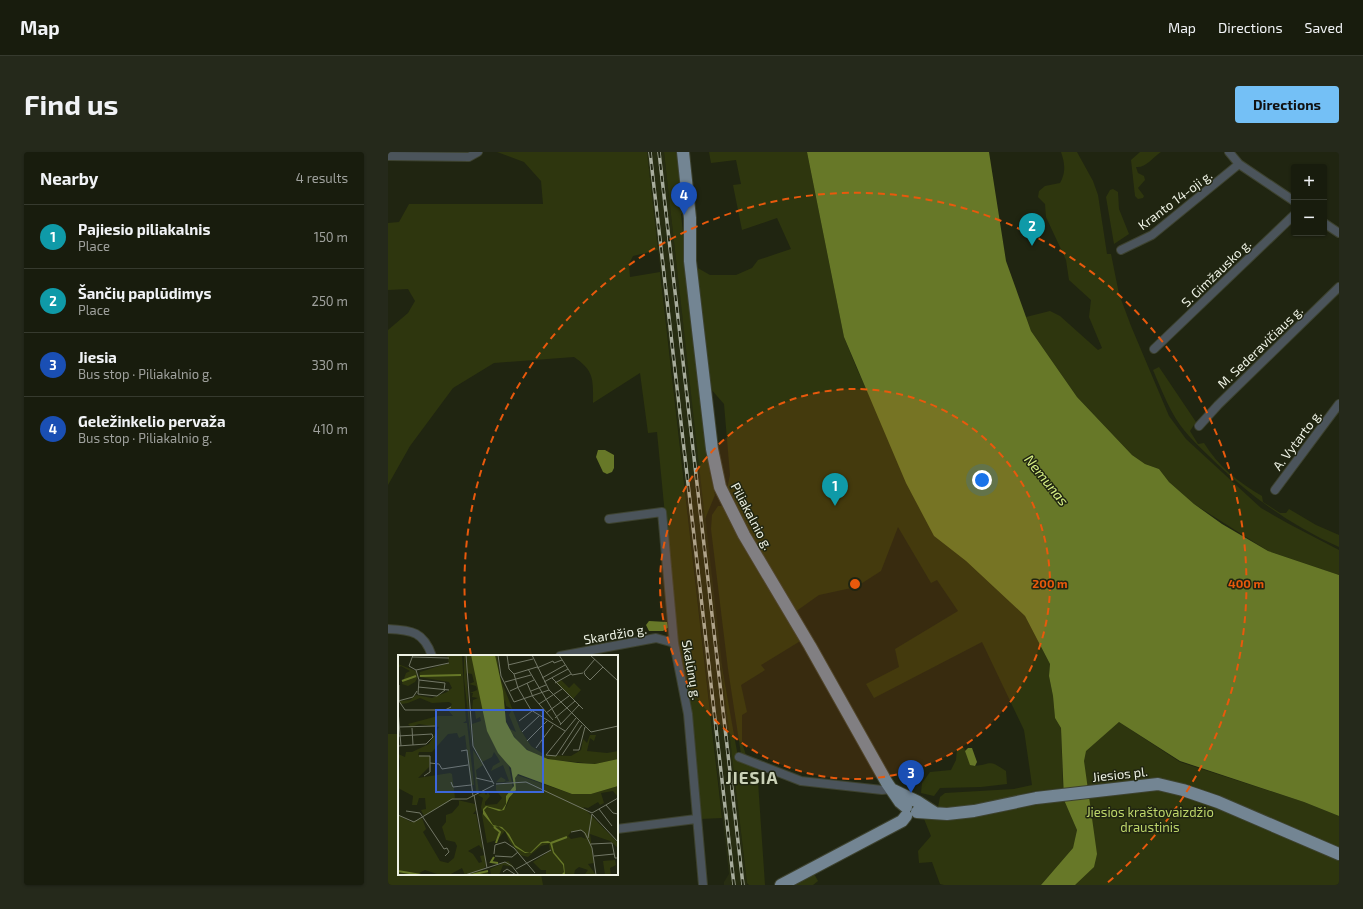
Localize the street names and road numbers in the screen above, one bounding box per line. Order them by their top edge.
street label: Kranto 14-oji g. [1135,167,1215,233]
street label: S. Gimžausko g. [1178,236,1254,310]
street label: M. Sederavičiaus g. [1214,302,1306,392]
street label: A. Vytarto g. [1269,407,1325,473]
street label: Piliakalnio g. [728,480,776,552]
street label: Skardžio g. [582,621,648,647]
street label: Skalūnų g. [679,639,705,701]
street label: Jiesios pl. [1091,763,1149,785]

